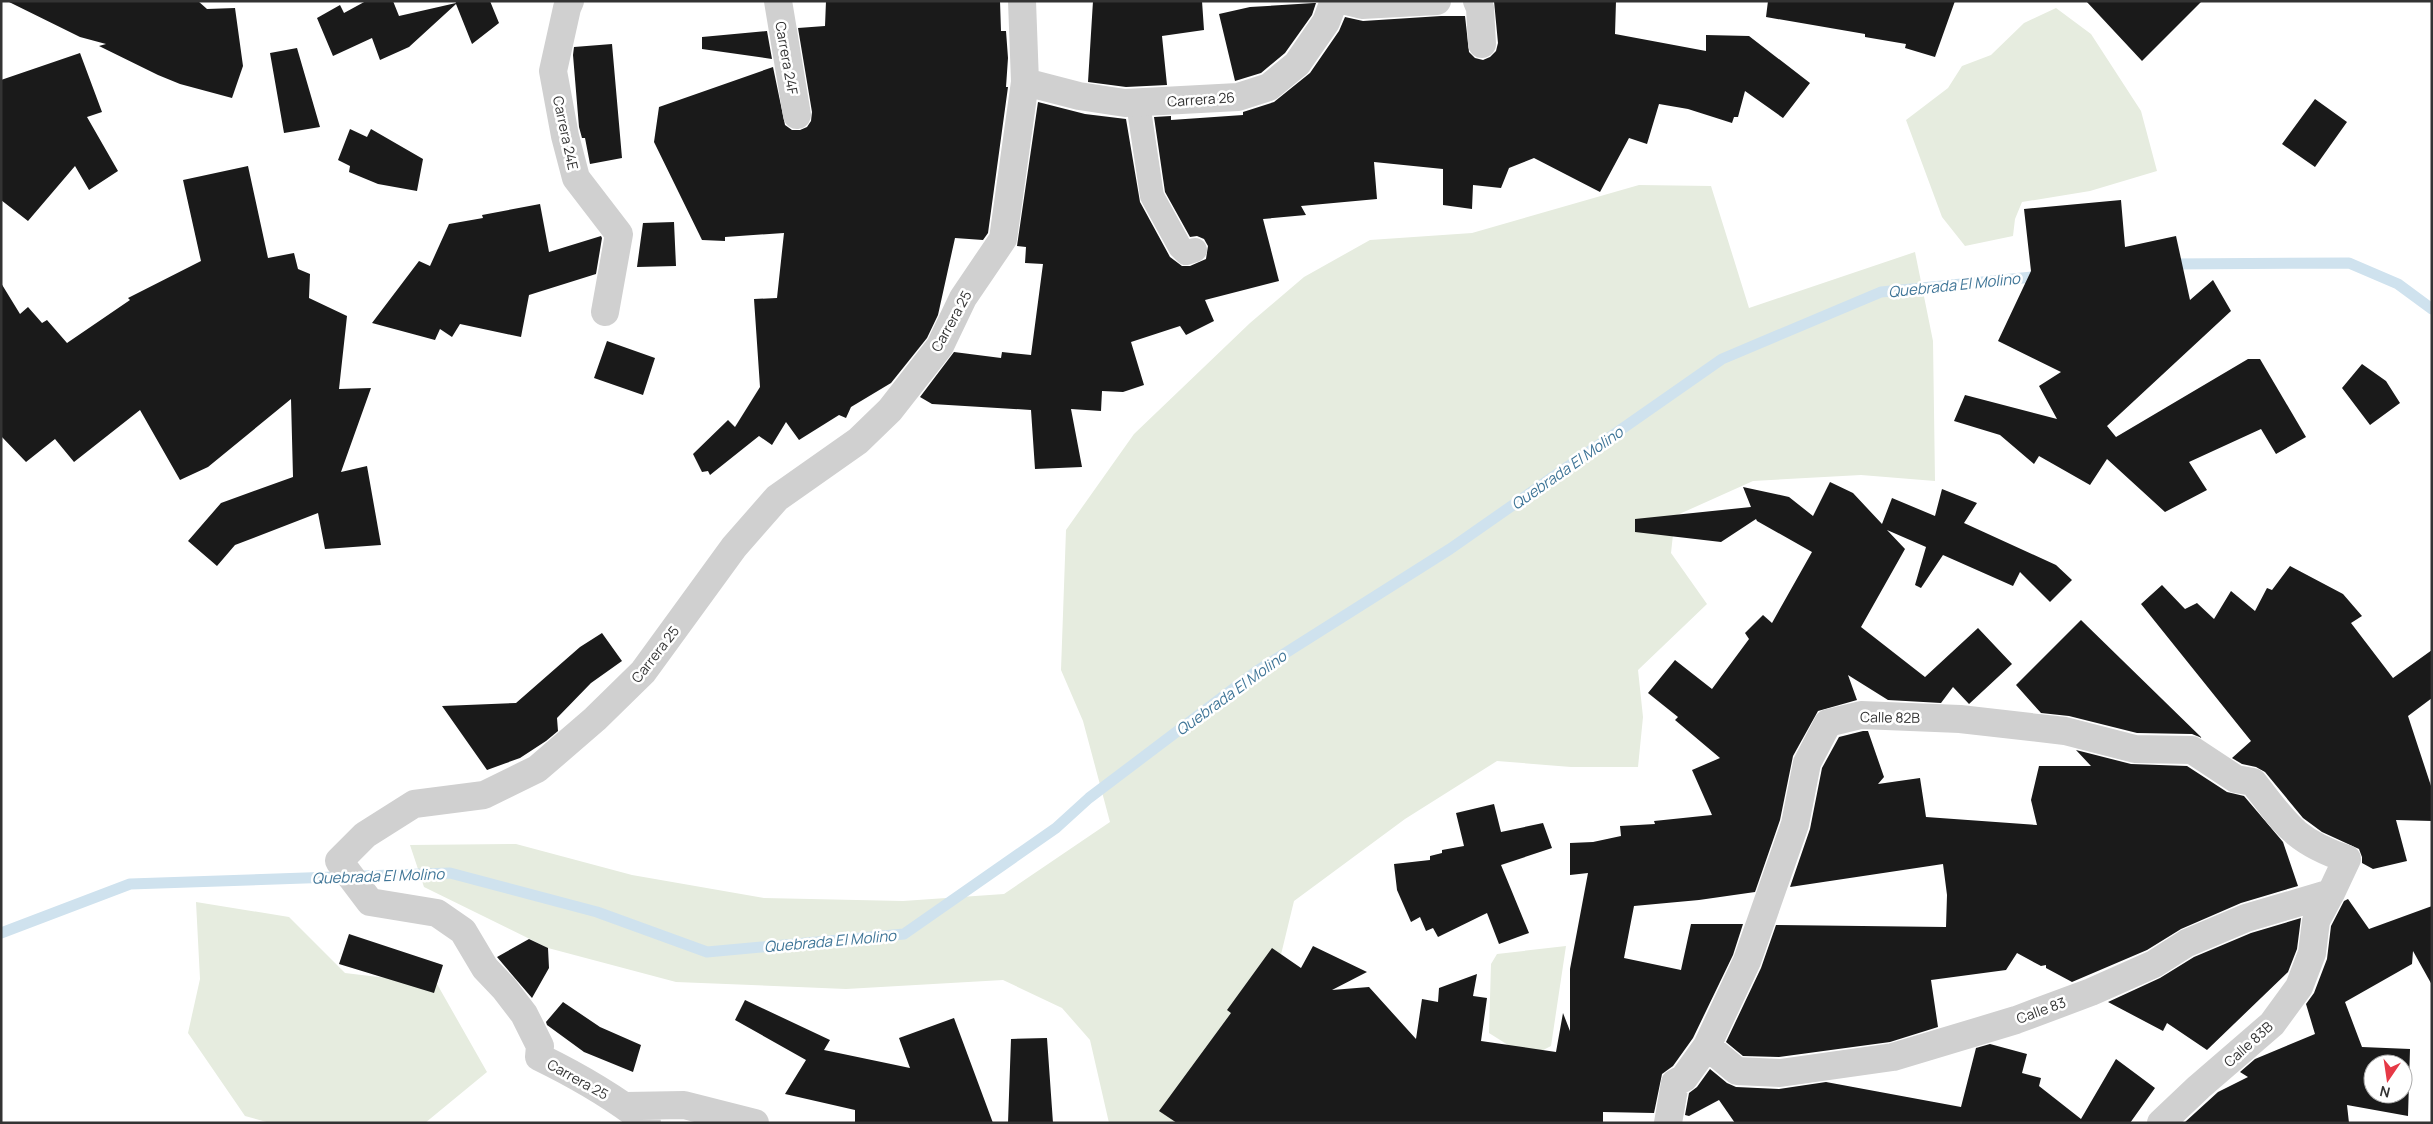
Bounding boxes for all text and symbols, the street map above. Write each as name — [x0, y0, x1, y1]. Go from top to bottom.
street label: Carrera 24F — [771, 20, 803, 96]
street label: Carrera 26 — [1166, 87, 1236, 111]
street label: Carrera 24E — [549, 94, 583, 172]
water label: Quebrada El Molino — [1887, 268, 2022, 302]
street label: Carrera 25 — [926, 287, 976, 355]
water label: Quebrada El Molino — [1507, 421, 1628, 515]
street label: Carrera 25 — [627, 622, 683, 686]
water label: Quebrada El Molino — [1171, 645, 1292, 740]
street label: Calle 82B — [1860, 707, 1921, 727]
water label: Quebrada El Molino — [312, 863, 446, 889]
water label: Quebrada El Molino — [763, 925, 898, 957]
street label: Calle 83 — [2014, 992, 2068, 1028]
street label: Calle 83B — [2219, 1017, 2277, 1071]
street label: Carrera 25 — [544, 1054, 612, 1104]
north arrow — [2363, 1054, 2413, 1104]
text: N — [2378, 1082, 2392, 1103]

